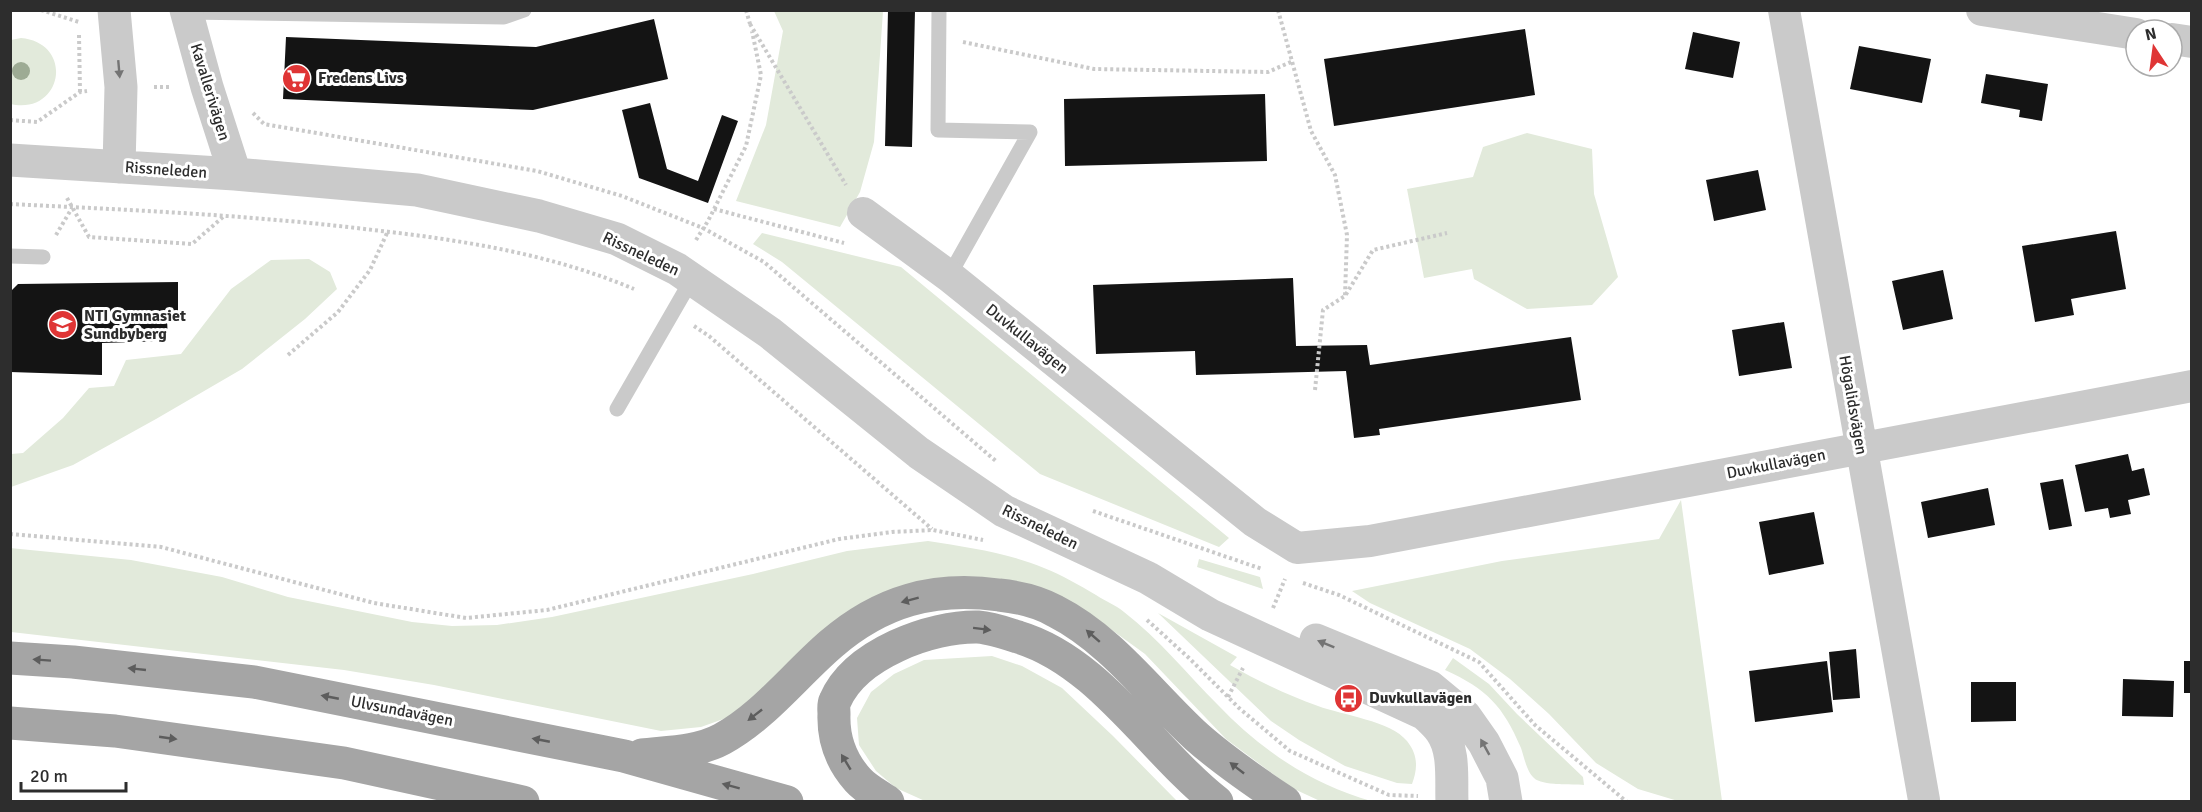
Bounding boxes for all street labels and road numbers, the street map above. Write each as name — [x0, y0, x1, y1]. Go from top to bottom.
street label: Kavallerivägen — [186, 41, 234, 143]
street label: Rissneleden — [124, 157, 208, 183]
street label: Rissneleden — [599, 228, 683, 280]
street label: Duvkullavägen — [982, 300, 1072, 378]
street label: Högalidsvägen — [1834, 354, 1872, 456]
street label: Duvkullavägen — [1725, 445, 1827, 483]
street label: Rissneleden — [999, 500, 1081, 554]
street label: Ulvsundavägen — [349, 691, 455, 731]

